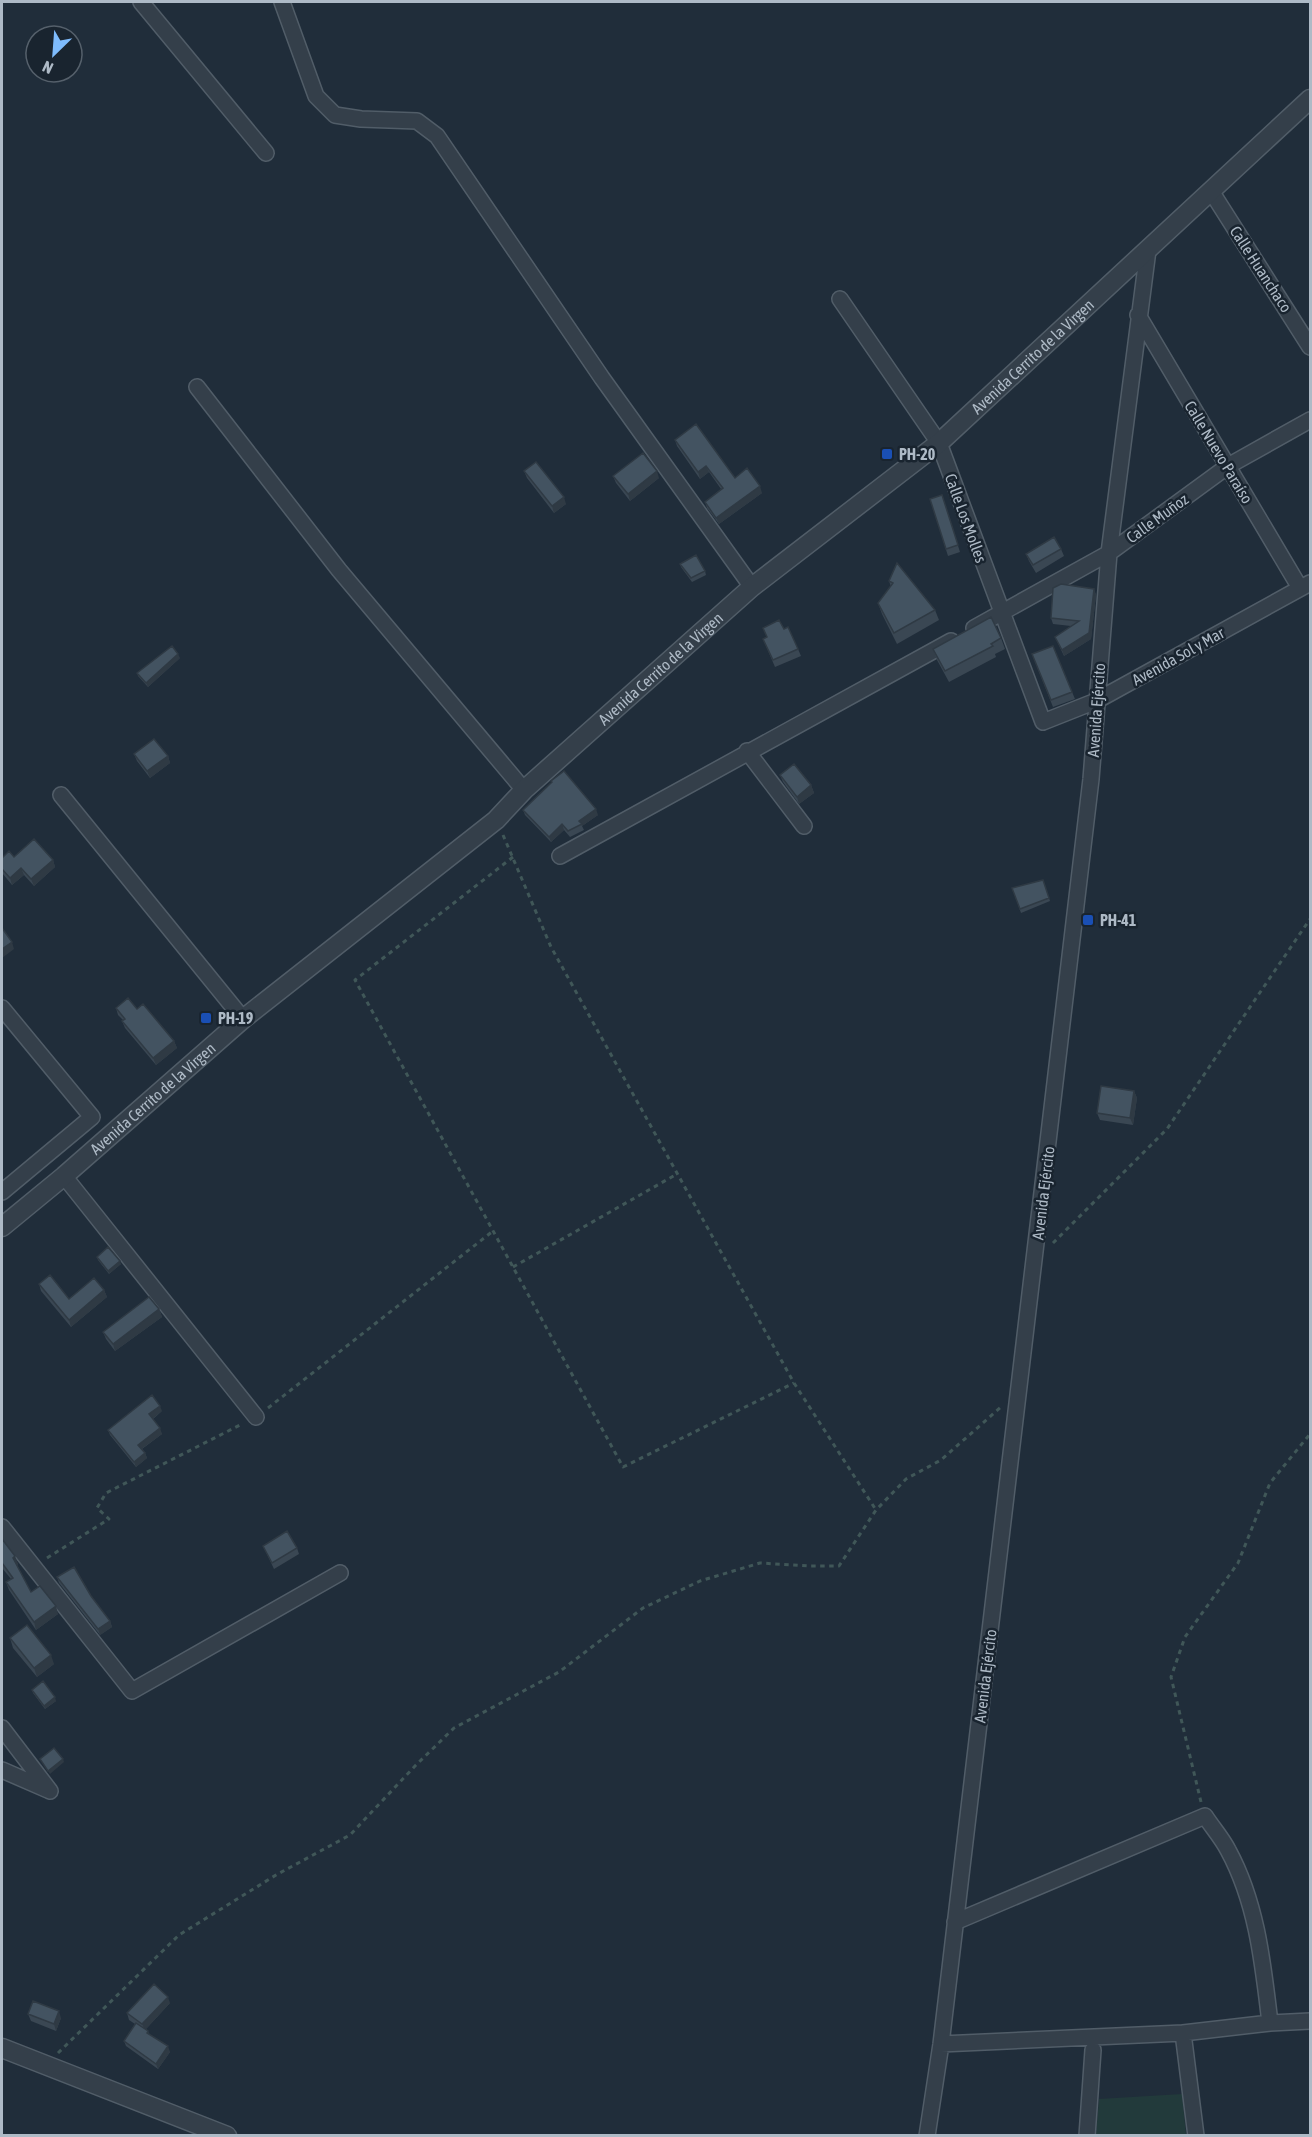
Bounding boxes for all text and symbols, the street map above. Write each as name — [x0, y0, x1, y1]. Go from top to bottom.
north arrow — [24, 24, 84, 84]
text: N — [40, 57, 56, 78]
street label: Calle Huanchaco — [1226, 222, 1296, 316]
street label: Avenida Cerrito de la Virgen — [967, 295, 1097, 418]
street label: Calle Nuevo Paraíso — [1181, 397, 1257, 507]
place label: PH-20 — [899, 445, 936, 463]
marker: PH-20 — [880, 447, 894, 461]
street label: Calle Los Molles — [942, 471, 991, 565]
street label: Calle Muñoz — [1123, 489, 1192, 546]
street label: Avenida Cerrito de la Virgen — [595, 608, 726, 729]
street label: Avenida Sol y Mar — [1129, 623, 1228, 690]
street label: Avenida Ejército — [1084, 662, 1109, 758]
place label: PH-41 — [1100, 911, 1137, 929]
marker: PH-41 — [1081, 913, 1095, 927]
place label: PH-19 — [218, 1009, 254, 1027]
marker: PH-19 — [199, 1011, 213, 1025]
street label: Avenida Cerrito de la Virgen — [86, 1039, 219, 1158]
street label: Avenida Ejército — [1028, 1145, 1059, 1241]
street label: Avenida Ejército — [970, 1628, 1001, 1724]

